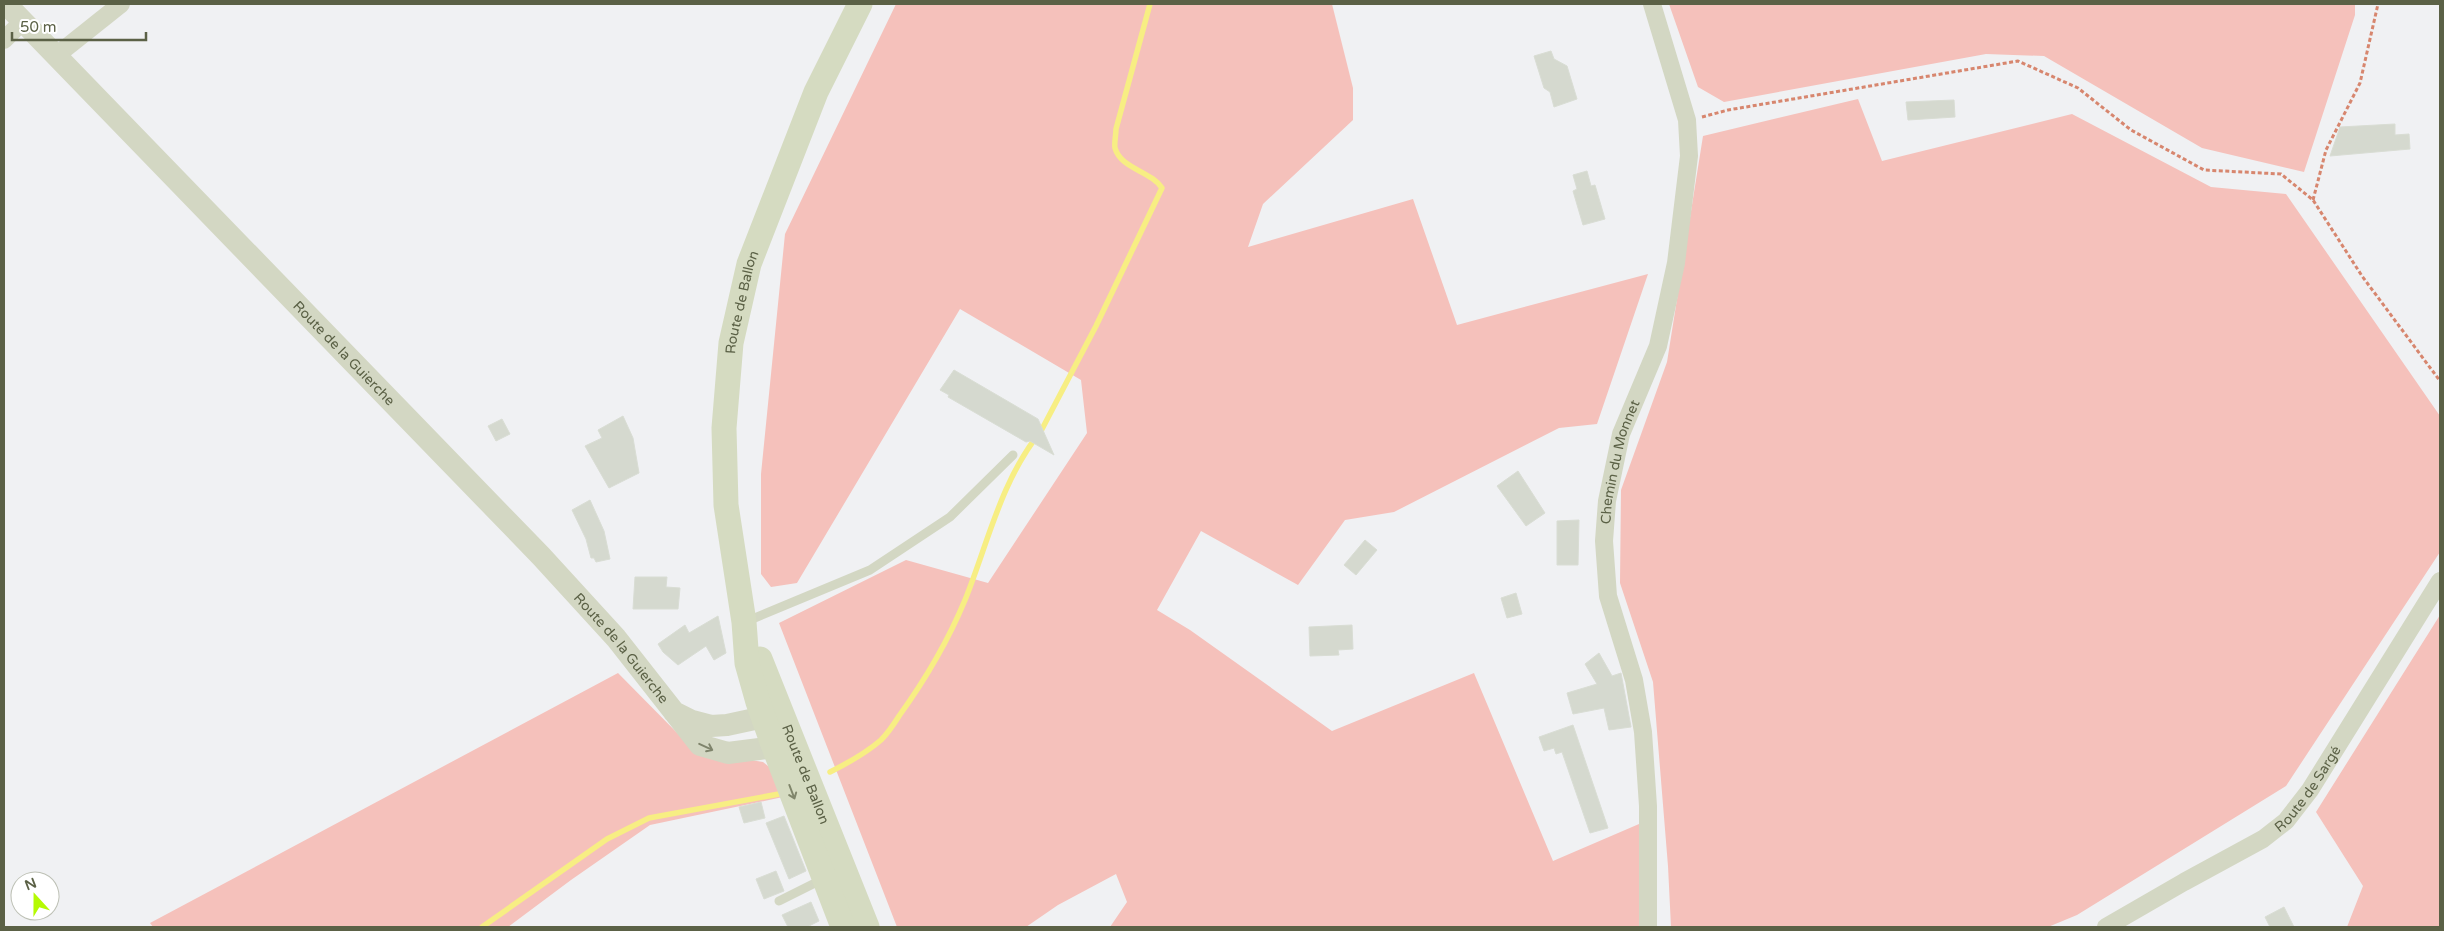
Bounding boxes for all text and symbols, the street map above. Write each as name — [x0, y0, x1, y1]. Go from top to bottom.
scale bar — [12, 10, 146, 42]
text: 50 m — [20, 18, 57, 36]
street label: Route de Ballon — [722, 248, 762, 355]
street label: Route de la Guierche — [289, 298, 398, 409]
street label: Chemin du Monnet — [1597, 397, 1644, 525]
street label: Route de la Guierche — [570, 590, 672, 707]
street label: Route de Ballon — [778, 722, 833, 827]
one-way arrow — [698, 742, 713, 752]
street label: Route de Sargé — [2271, 742, 2345, 836]
one-way arrow — [788, 785, 797, 800]
north arrow — [10, 871, 60, 921]
text: N — [22, 874, 39, 894]

